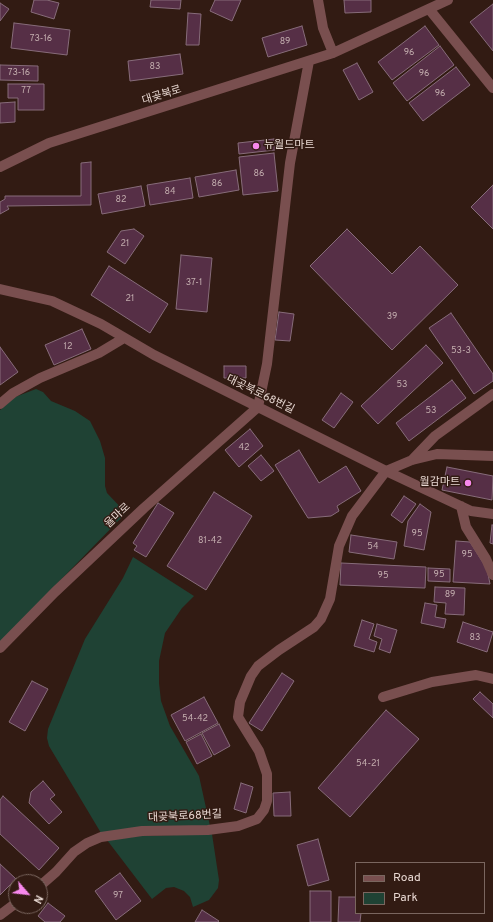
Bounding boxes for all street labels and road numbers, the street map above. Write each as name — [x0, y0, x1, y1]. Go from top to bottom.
street label: 대곶북로 — [141, 84, 183, 108]
street label: 대곶북로68번길 — [224, 373, 296, 417]
street label: 율마로 — [102, 501, 134, 531]
street label: 대곶북로68번길 — [148, 808, 222, 826]

